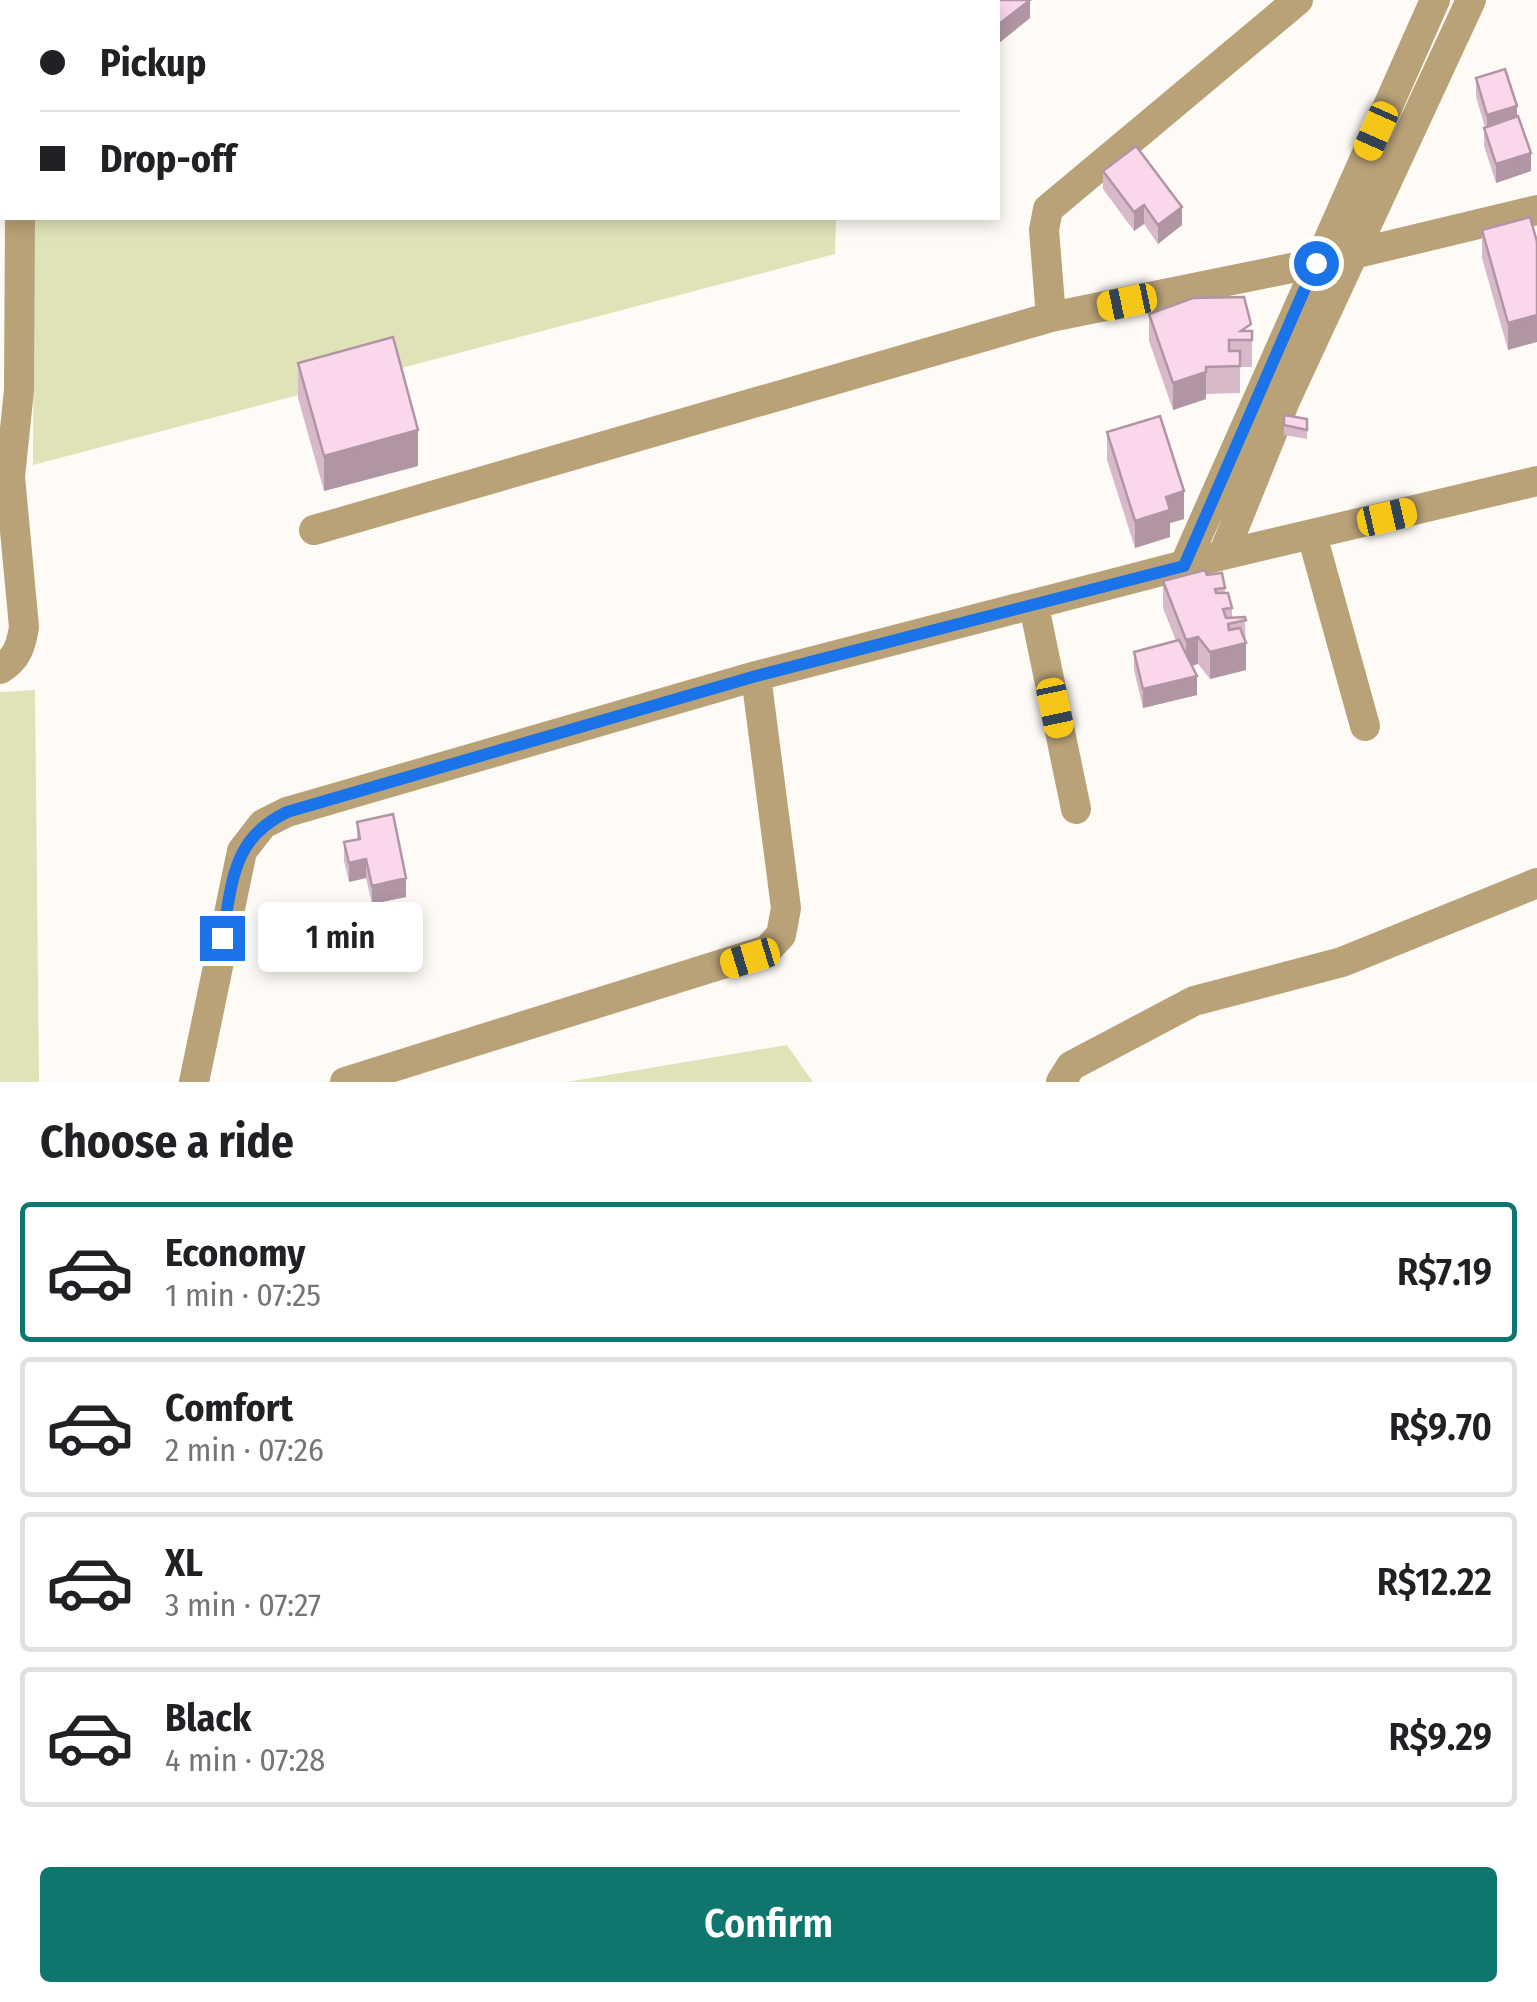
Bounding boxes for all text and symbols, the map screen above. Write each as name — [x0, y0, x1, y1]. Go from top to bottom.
text: Pickup — [100, 40, 206, 86]
car — [1350, 97, 1402, 165]
text: Drop-off — [100, 136, 236, 182]
route start — [1294, 241, 1339, 286]
car — [1095, 281, 1159, 323]
car — [1354, 496, 1420, 538]
car — [1034, 676, 1076, 740]
callout: 1 min — [257, 903, 422, 973]
route end — [200, 916, 245, 961]
text: 1 min — [306, 918, 375, 956]
car — [717, 935, 783, 981]
text: Choose a ride — [40, 1115, 294, 1169]
icon: car — [45, 1227, 135, 1317]
text: Economy — [165, 1230, 305, 1276]
text: R$7.19 — [1397, 1249, 1492, 1295]
text: 1 min · 07:25 — [165, 1276, 321, 1314]
icon: car — [45, 1382, 135, 1472]
text: Comfort — [165, 1385, 293, 1431]
text: R$9.70 — [1389, 1404, 1492, 1450]
text: 2 min · 07:26 — [165, 1431, 324, 1469]
icon: car — [45, 1537, 135, 1627]
text: XL — [165, 1540, 203, 1586]
text: R$12.22 — [1377, 1559, 1492, 1605]
text: 3 min · 07:27 — [165, 1586, 321, 1624]
icon: car — [45, 1692, 135, 1782]
text: Black — [165, 1695, 251, 1741]
text: R$9.29 — [1388, 1714, 1492, 1760]
text: 4 min · 07:28 — [165, 1741, 325, 1779]
button: Confirm — [40, 1867, 1497, 1982]

